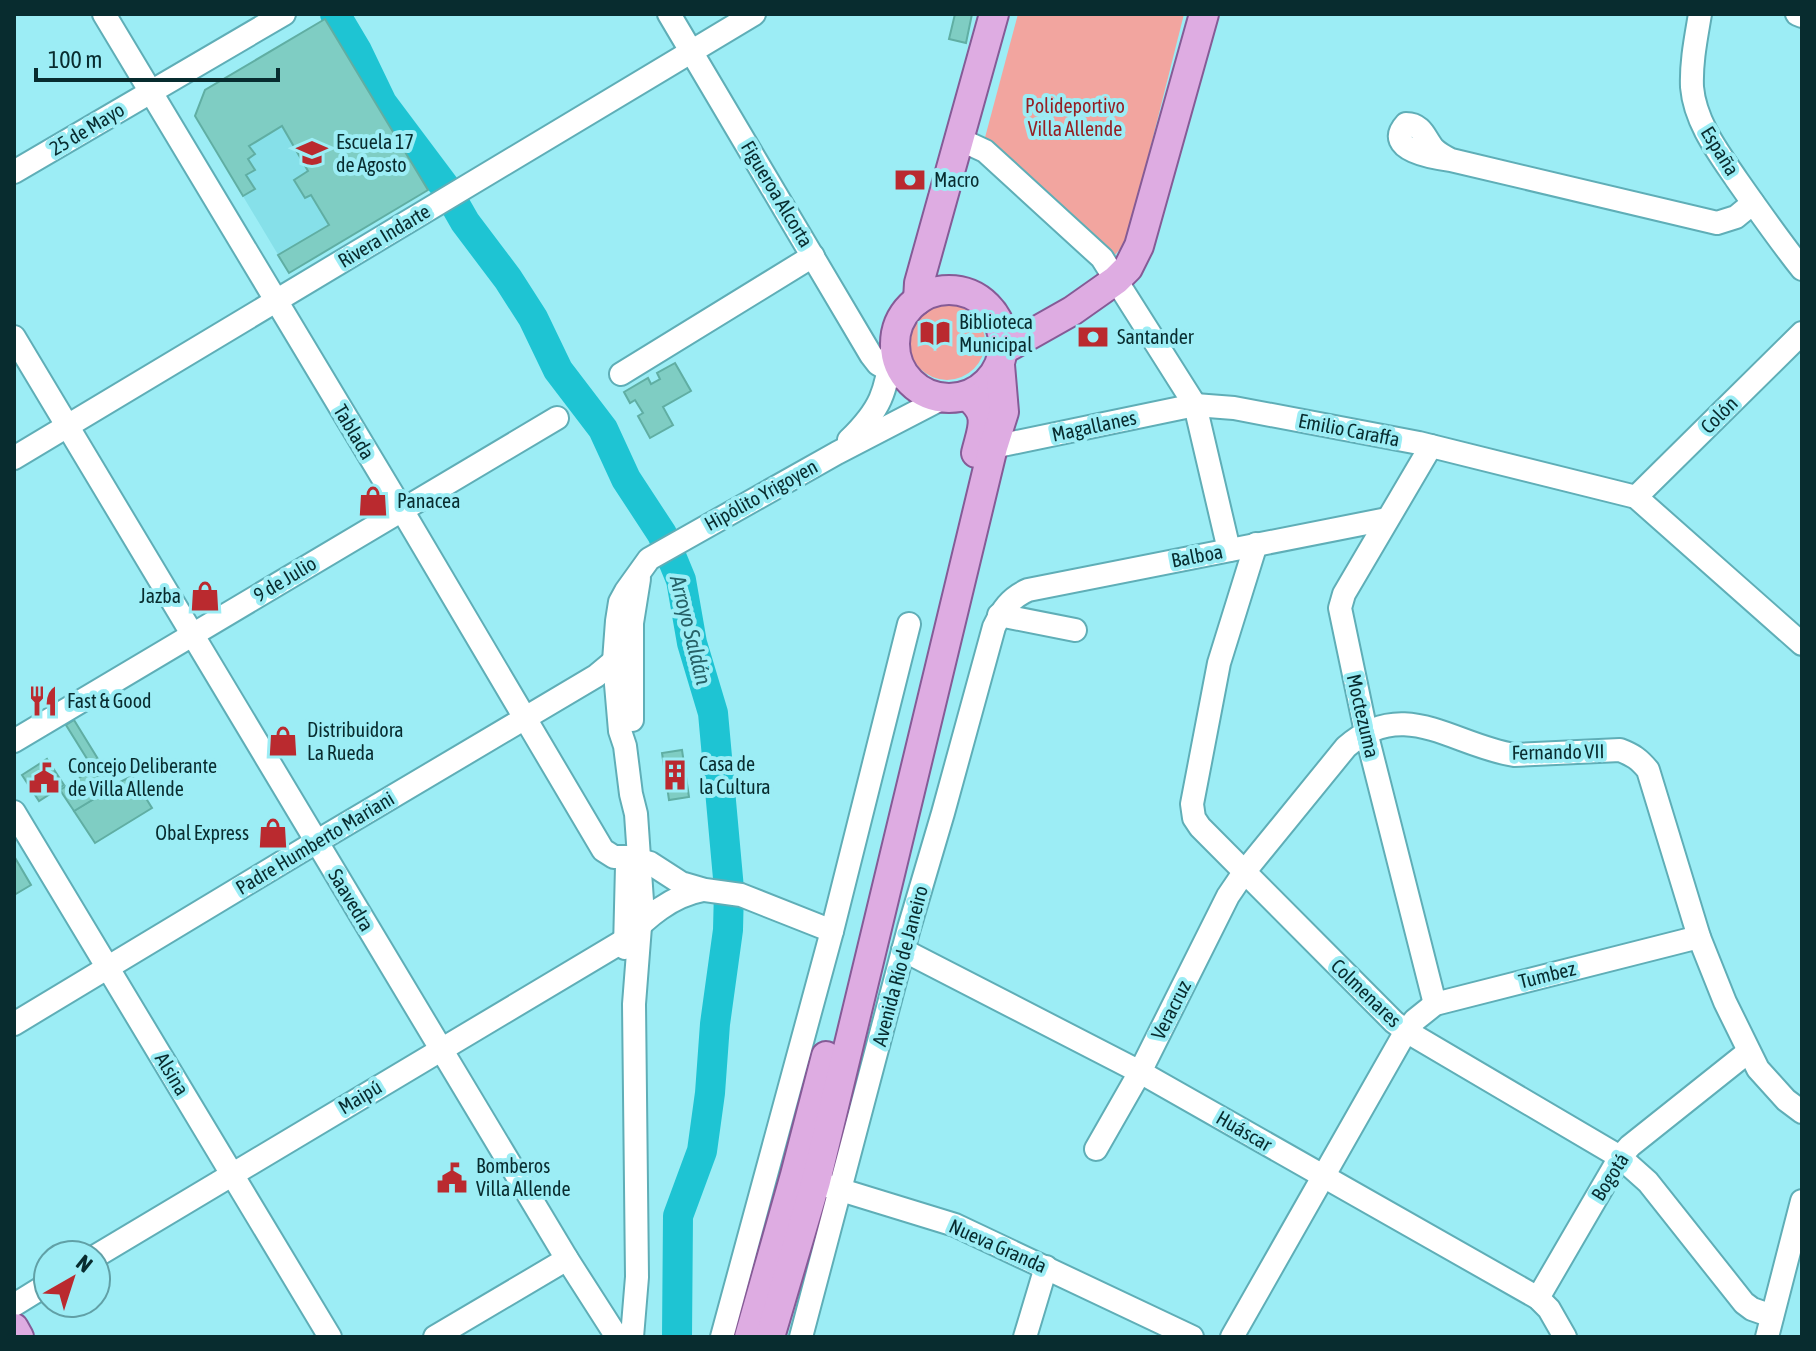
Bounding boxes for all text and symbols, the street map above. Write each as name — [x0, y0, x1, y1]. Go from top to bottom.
scale bar — [36, 32, 278, 82]
text: 100 m — [48, 46, 102, 73]
park label: Polideportivo Villa Allende — [1025, 94, 1125, 140]
street label: 25 de Mayo — [45, 97, 128, 160]
street label: España — [1697, 122, 1744, 179]
place label: Escuela 17 de Agosto — [336, 130, 414, 176]
school or university icon: Escuela 17 de Agosto — [295, 136, 329, 170]
street label: Figueroa Alcorta — [737, 136, 818, 251]
bank icon: Macro — [893, 163, 927, 197]
place label: Macro — [934, 168, 979, 191]
street label: Rivera Indarte — [334, 199, 434, 272]
place label: Biblioteca Municipal — [959, 310, 1033, 356]
library icon: Biblioteca Municipal — [918, 316, 952, 350]
bank icon: Santander — [1076, 320, 1110, 354]
place label: Santander — [1117, 325, 1195, 348]
street label: Colón — [1695, 391, 1742, 438]
street label: Tablada — [329, 400, 380, 463]
street label: Magallanes — [1049, 405, 1138, 446]
street label: Emilio Caraffa — [1296, 408, 1402, 451]
street label: Hipólito Yrigoyen — [700, 454, 821, 535]
shop icon: Panacea — [356, 484, 390, 518]
place label: Panacea — [397, 489, 460, 512]
street label: Balboa — [1169, 539, 1225, 572]
street label: 9 de Julio — [249, 551, 320, 606]
water label: Arroyo Saldán — [665, 572, 717, 688]
shop icon: Jazba — [188, 579, 222, 613]
place label: Jazba — [139, 584, 181, 607]
street label: Moctezuma — [1343, 672, 1384, 760]
restaurant icon: Fast & Good — [26, 684, 60, 718]
place label: Fast & Good — [67, 689, 152, 712]
place label: Distribuidora La Rueda — [307, 718, 404, 764]
shop icon: Distribuidora La Rueda — [266, 724, 300, 758]
street label: Fernando VII — [1511, 739, 1605, 764]
place label: Casa de la Cultura — [699, 752, 771, 798]
place label: Concejo Deliberante de Villa Allende — [68, 754, 217, 800]
building icon: Casa de la Cultura — [658, 758, 692, 792]
public building icon: Concejo Deliberante de Villa Allende — [27, 761, 61, 795]
street label: Padre Humberto Mariani — [232, 786, 398, 899]
shop icon: Obal Express — [256, 816, 290, 850]
place label: Obal Express — [155, 821, 249, 844]
street label: Saavedra — [324, 865, 379, 935]
street label: Avenida Río de Janeiro — [867, 883, 932, 1049]
street label: Colmenares — [1327, 954, 1406, 1032]
street label: Tumbez — [1516, 956, 1578, 993]
street label: Veracruz — [1146, 976, 1195, 1043]
street label: Alsina — [151, 1048, 194, 1099]
street label: Maipú — [334, 1075, 386, 1118]
street label: Huáscar — [1212, 1106, 1277, 1156]
street label: Bogotá — [1586, 1149, 1633, 1205]
place label: Bomberos Villa Allende — [476, 1154, 571, 1200]
public building icon: Bomberos Villa Allende — [435, 1161, 469, 1195]
street label: Nueva Granda — [946, 1214, 1051, 1277]
north arrow — [32, 1239, 112, 1319]
text: N — [71, 1249, 98, 1278]

